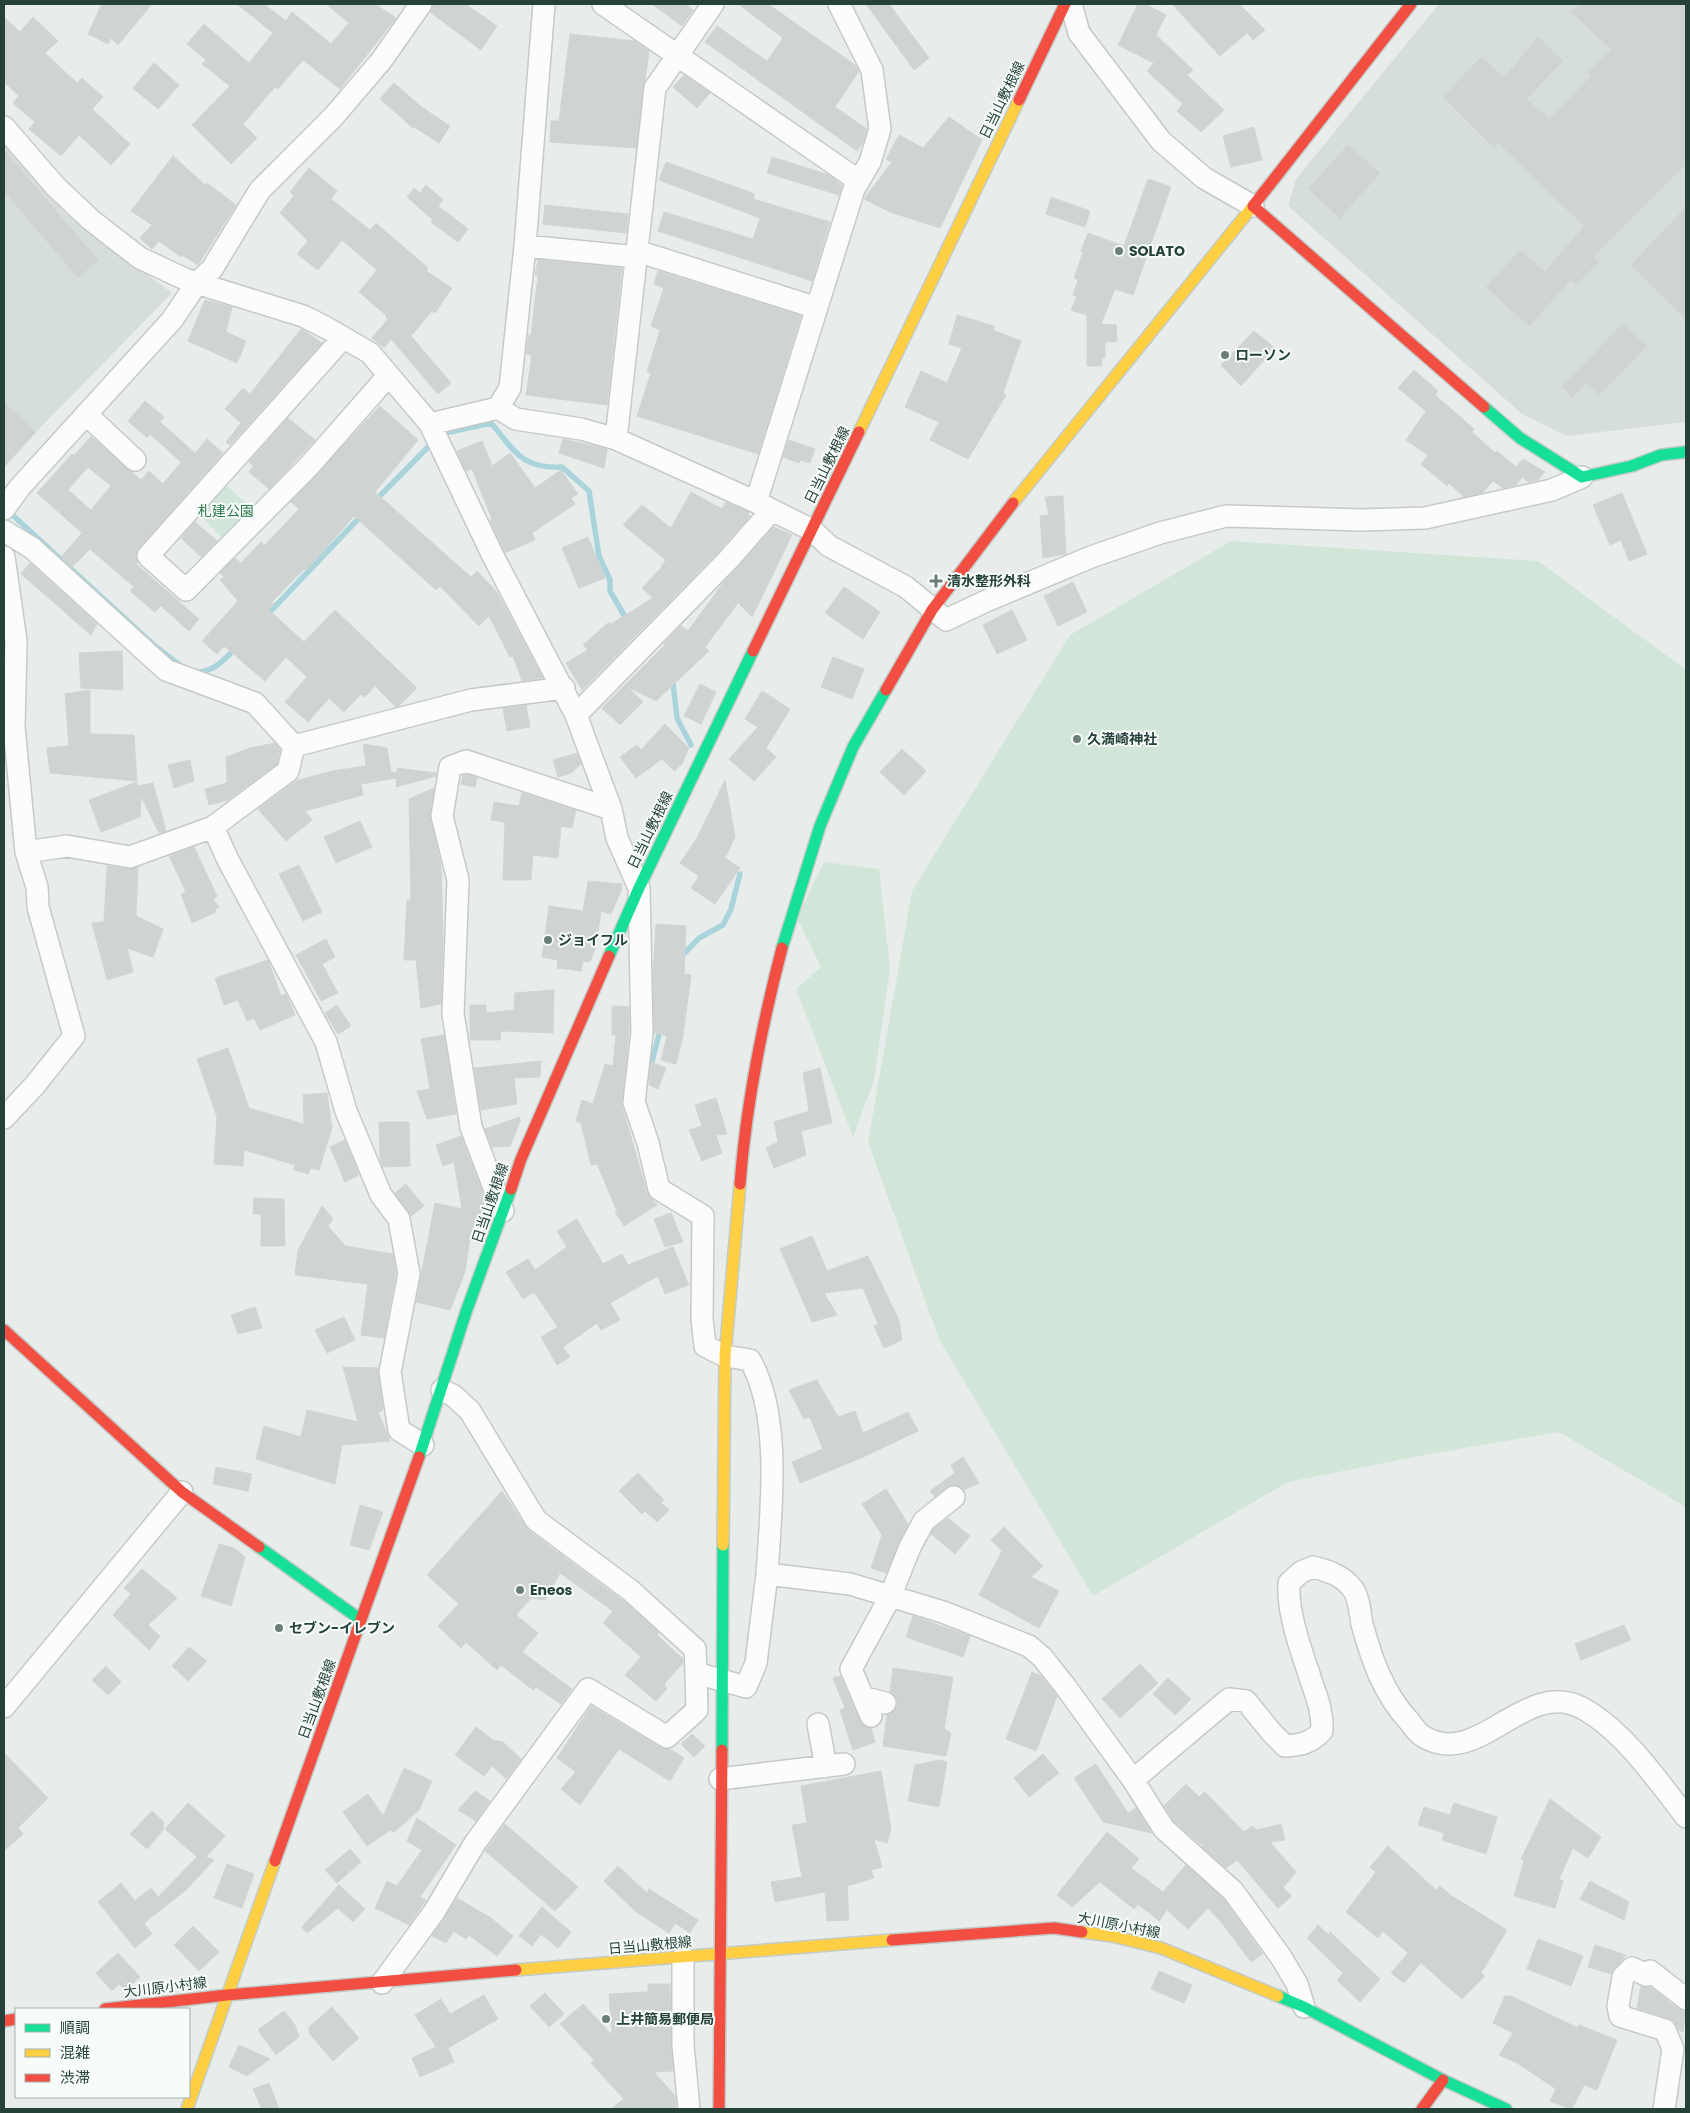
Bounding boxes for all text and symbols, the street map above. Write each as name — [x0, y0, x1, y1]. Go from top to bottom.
street label: 日当山敷根線 — [975, 58, 1029, 142]
place label: SOLATO — [1129, 241, 1185, 261]
marker: SOLATO — [1113, 245, 1125, 257]
place label: ローソン — [1235, 345, 1291, 365]
marker: ローソン — [1219, 349, 1231, 361]
street label: 日当山敷根線 — [800, 423, 854, 507]
park label: 札建公園 — [198, 501, 254, 521]
place label: 清水整形外科 — [947, 571, 1031, 591]
marker: 清水整形外科 — [929, 574, 943, 588]
place label: 久満崎神社 — [1087, 729, 1157, 749]
marker: 久満崎神社 — [1071, 733, 1083, 745]
street label: 日当山敷根線 — [623, 788, 677, 872]
place label: ジョイフル — [558, 930, 628, 950]
marker: ジョイフル — [542, 934, 554, 946]
street label: 日当山敷根線 — [467, 1160, 513, 1246]
place label: Eneos — [530, 1580, 573, 1600]
marker: Eneos — [514, 1584, 526, 1596]
place label: セブン-イレブン — [289, 1618, 395, 1638]
marker: セブン-イレブン — [273, 1622, 285, 1634]
street label: 日当山敷根線 — [293, 1656, 341, 1742]
street label: 大川原小村線 — [1076, 1907, 1162, 1943]
street label: 日当山敷根線 — [607, 1931, 693, 1959]
street label: 大川原小村線 — [122, 1972, 208, 2002]
legend — [15, 2008, 190, 2098]
place label: 上井簡易郵便局 — [616, 2009, 714, 2029]
marker: 上井簡易郵便局 — [600, 2013, 612, 2025]
text: 順調 — [60, 2017, 90, 2038]
text: 混雑 — [60, 2042, 90, 2063]
text: 渋滞 — [60, 2067, 90, 2088]

